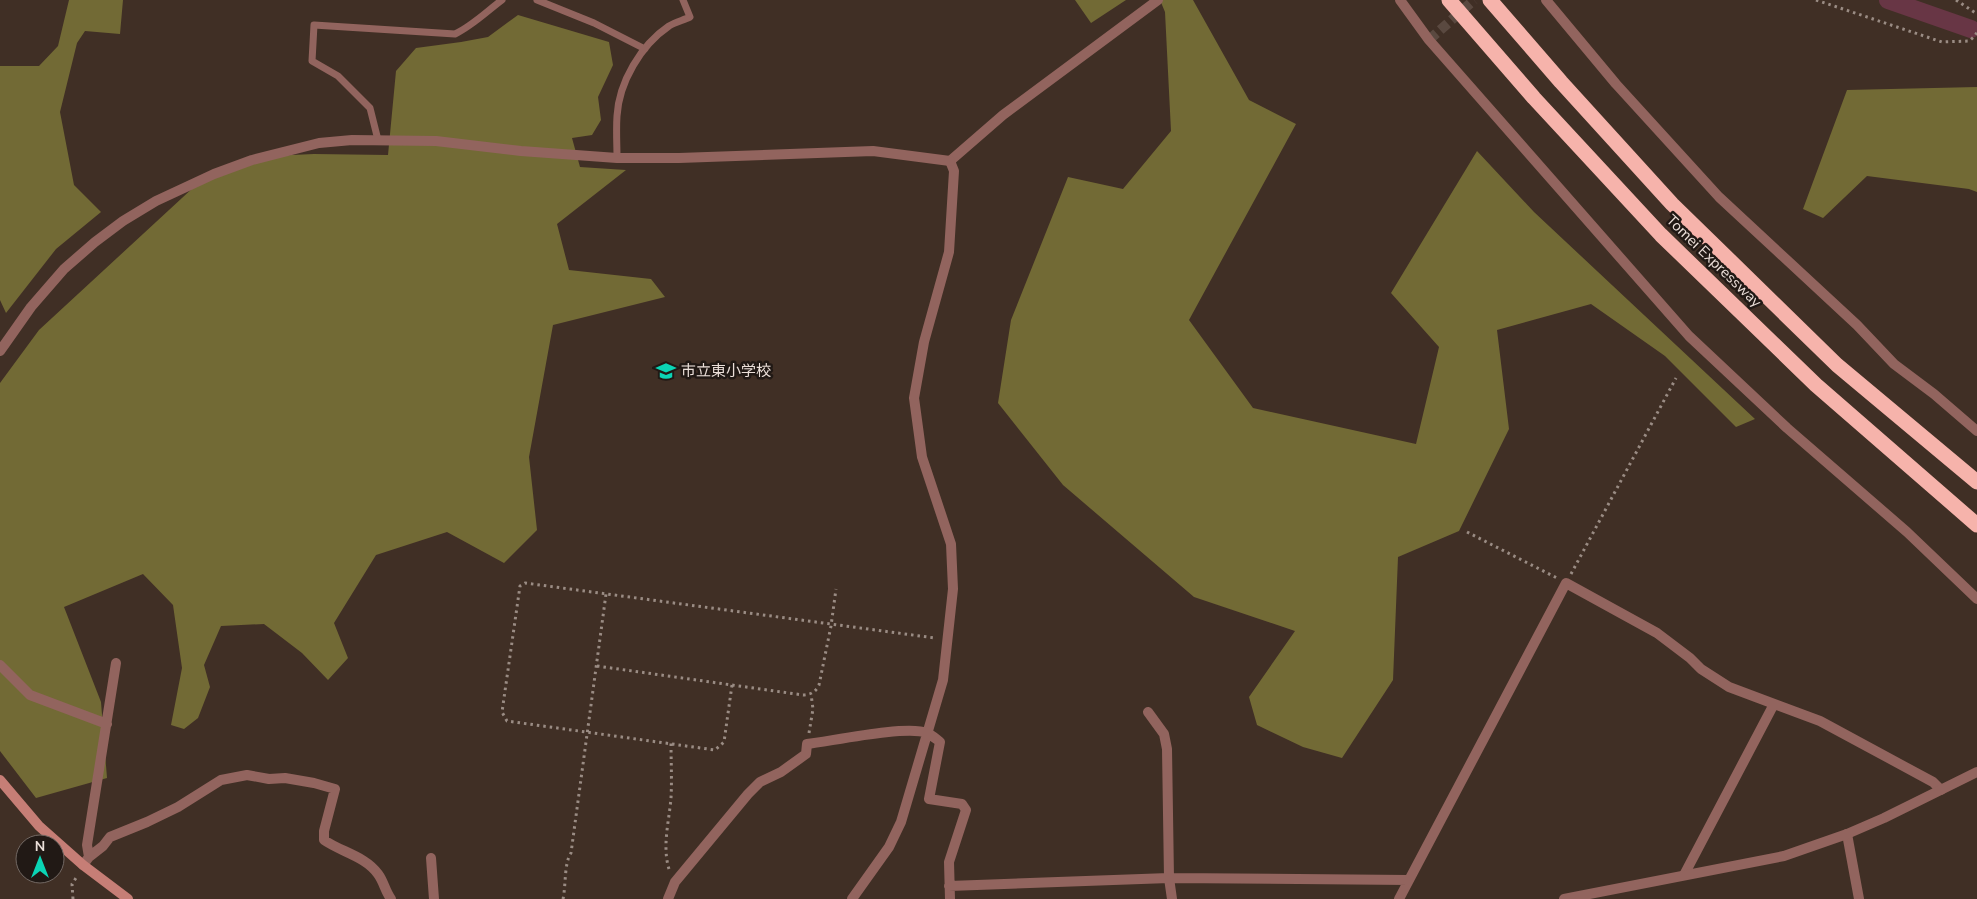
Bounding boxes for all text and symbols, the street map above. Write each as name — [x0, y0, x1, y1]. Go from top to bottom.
street label: Tomei Expressway — [1662, 210, 1766, 312]
school or university icon: 市立東小学校 — [655, 360, 677, 382]
place label: 市立東小学校 — [681, 361, 771, 381]
north arrow — [15, 834, 65, 884]
text: N — [35, 837, 45, 856]

